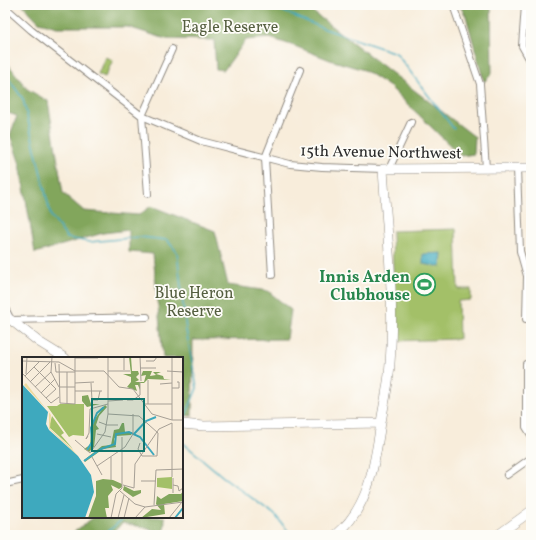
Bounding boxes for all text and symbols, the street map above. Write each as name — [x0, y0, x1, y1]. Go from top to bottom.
park label: Eagle Reserve — [182, 17, 278, 39]
street label: 15th Avenue Northwest — [300, 141, 462, 165]
place label: Innis Arden Clubhouse — [319, 267, 410, 307]
sports icon: Innis Arden Clubhouse — [412, 272, 438, 298]
park label: Blue Heron Reserve — [155, 283, 233, 323]
inset map — [22, 357, 183, 518]

